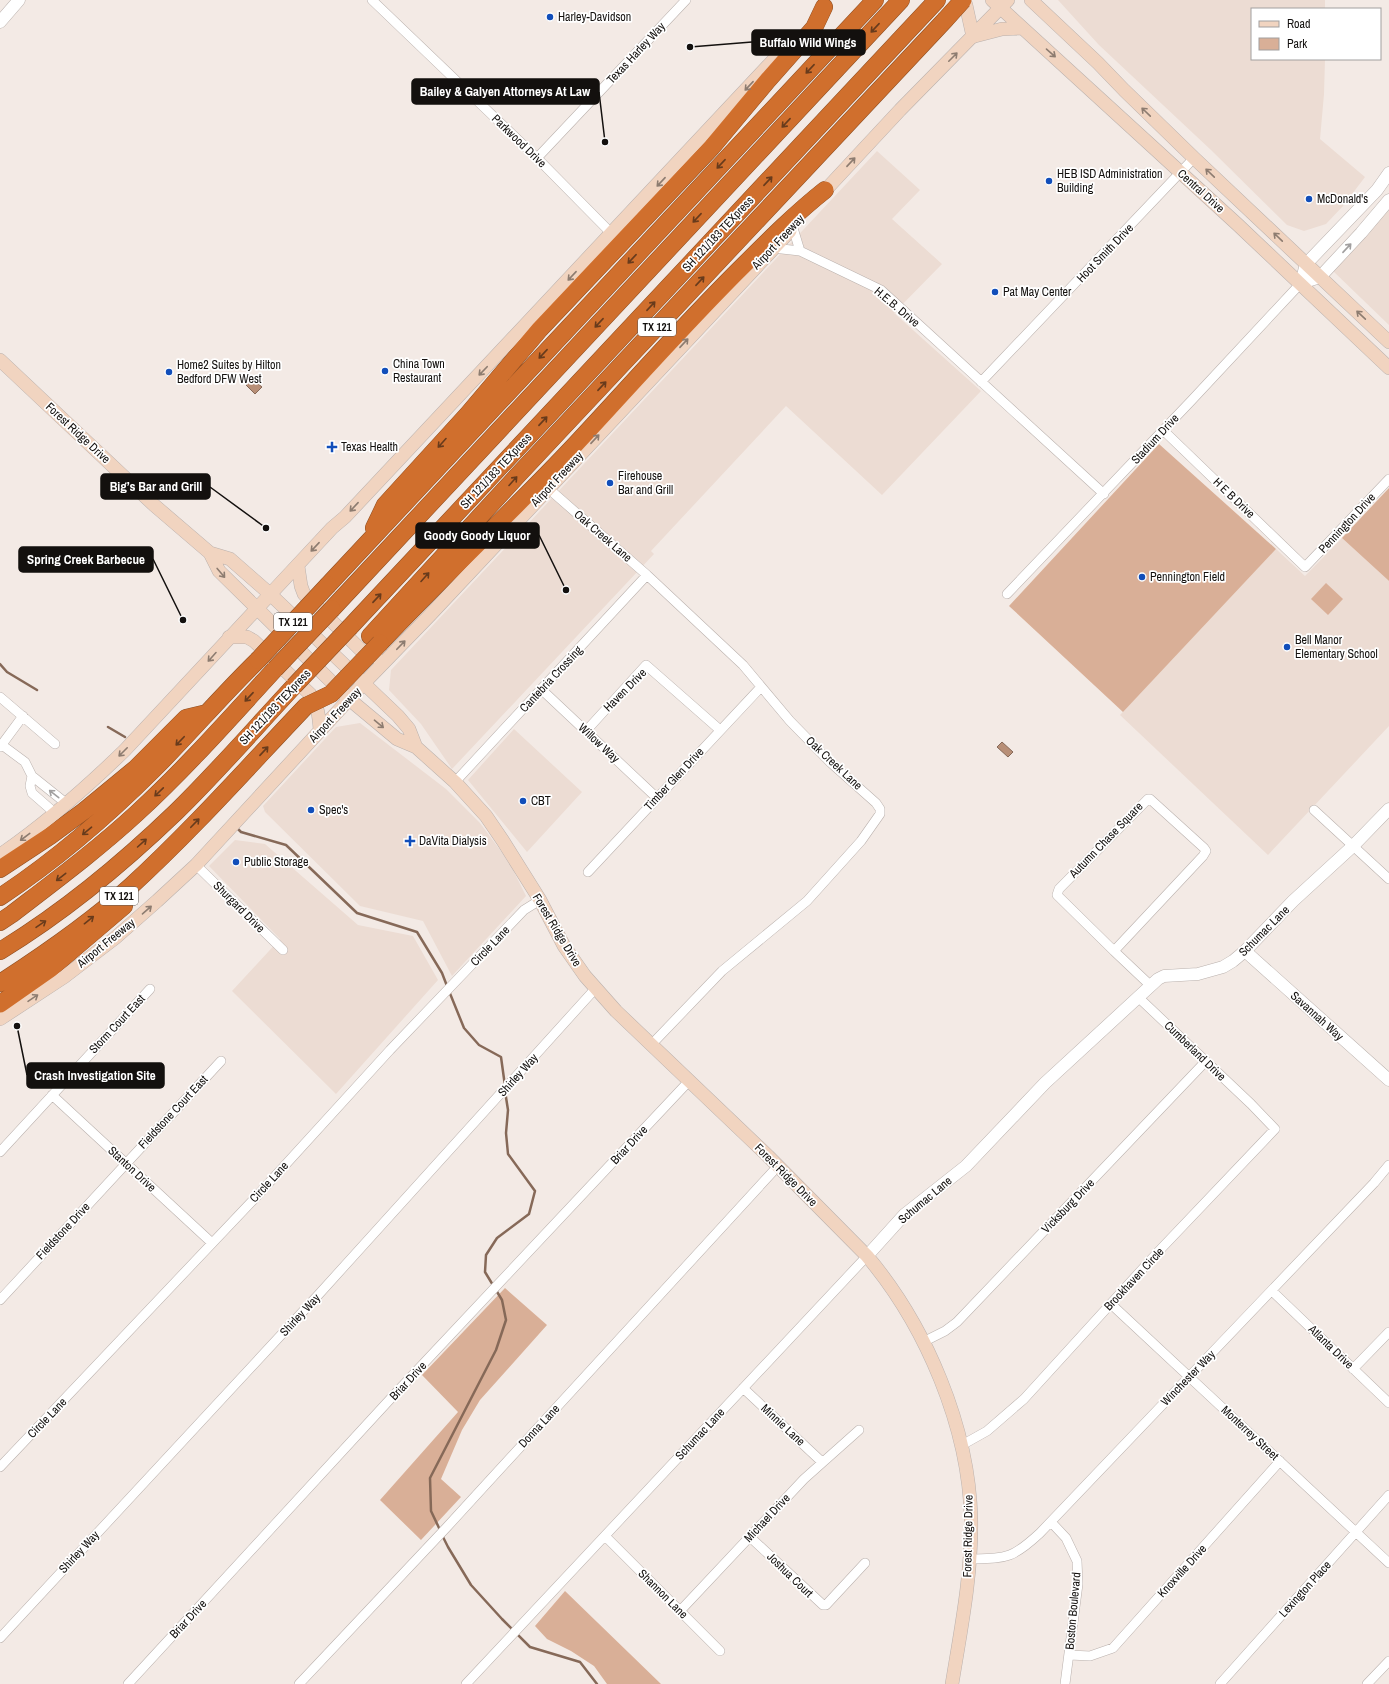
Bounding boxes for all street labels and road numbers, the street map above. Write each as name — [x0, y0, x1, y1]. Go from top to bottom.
street label: Texas Harley Way — [603, 19, 669, 87]
street label: Parkwood Drive — [488, 111, 550, 171]
street label: Central Drive — [1174, 166, 1228, 216]
street label: SH 121/183 TEXpress — [679, 193, 757, 275]
street label: Airport Freeway — [748, 211, 808, 274]
street label: Hoot Smith Drive — [1073, 220, 1137, 286]
street label: H.E.B. Drive — [871, 283, 923, 331]
road number: TX 121 — [638, 318, 676, 336]
street label: Forest Ridge Drive — [42, 399, 114, 467]
street label: Stadium Drive — [1128, 411, 1182, 467]
street label: SH 121/183 TEXpress — [457, 430, 535, 512]
street label: Airport Freeway — [527, 448, 587, 511]
street label: H E B Drive — [1210, 474, 1258, 522]
street label: Pennington Drive — [1315, 490, 1379, 556]
street label: Oak Creek Lane — [571, 506, 635, 566]
road number: TX 121 — [274, 613, 312, 631]
street label: Cantebria Crossing — [516, 642, 586, 716]
street label: Haven Drive — [600, 665, 650, 715]
street label: SH 121/183 TEXpress — [236, 666, 314, 748]
street label: Airport Freeway — [305, 684, 365, 747]
street label: Willow Way — [575, 720, 623, 766]
street label: Oak Creek Lane — [802, 733, 866, 793]
street label: Timber Glen Drive — [641, 744, 707, 814]
street label: Autumn Chase Square — [1065, 799, 1146, 882]
street label: Shurgard Drive — [210, 878, 268, 936]
road number: TX 121 — [100, 887, 138, 905]
street label: Forest Ridge Drive — [529, 890, 585, 970]
street label: Schumac Lane — [1235, 902, 1293, 960]
street label: Airport Freeway — [73, 915, 138, 972]
street label: Circle Lane — [467, 922, 513, 970]
street label: Savannah Way — [1287, 988, 1347, 1044]
street label: Storm Court East — [85, 991, 149, 1057]
street label: Cumberland Drive — [1161, 1018, 1229, 1084]
street label: Shirley Way — [494, 1050, 542, 1100]
street label: Fieldstone Court East — [135, 1072, 211, 1152]
street label: Briar Drive — [607, 1122, 651, 1168]
street label: Forest Ridge Drive — [751, 1140, 821, 1210]
street label: Stanton Drive — [105, 1143, 159, 1195]
street label: Circle Lane — [246, 1158, 292, 1206]
street label: Schumac Lane — [895, 1173, 955, 1227]
street label: Vicksburg Drive — [1038, 1175, 1098, 1237]
street label: Fieldstone Drive — [33, 1199, 93, 1263]
street label: Brookhaven Circle — [1101, 1244, 1167, 1314]
street label: Shirley Way — [276, 1290, 324, 1340]
street label: Atlanta Drive — [1304, 1321, 1357, 1373]
street label: Winchester Way — [1157, 1347, 1219, 1409]
street label: Briar Drive — [386, 1358, 430, 1404]
street label: Circle Lane — [24, 1394, 70, 1442]
street label: Minnie Lane — [758, 1400, 808, 1450]
street label: Donna Lane — [515, 1401, 563, 1451]
street label: Monterrey Street — [1218, 1402, 1282, 1464]
street label: Schumac Lane — [672, 1405, 728, 1463]
street label: Michael Drive — [740, 1490, 794, 1546]
street label: Forest Ridge Drive — [959, 1495, 977, 1577]
street label: Shirley Way — [55, 1527, 103, 1577]
street label: Knoxville Drive — [1154, 1541, 1210, 1601]
street label: Joshua Court — [763, 1549, 817, 1601]
street label: Lexington Place — [1275, 1557, 1335, 1621]
street label: Shannon Lane — [635, 1566, 691, 1622]
street label: Boston Boulevard — [1062, 1572, 1084, 1650]
street label: Briar Drive — [166, 1596, 210, 1642]

